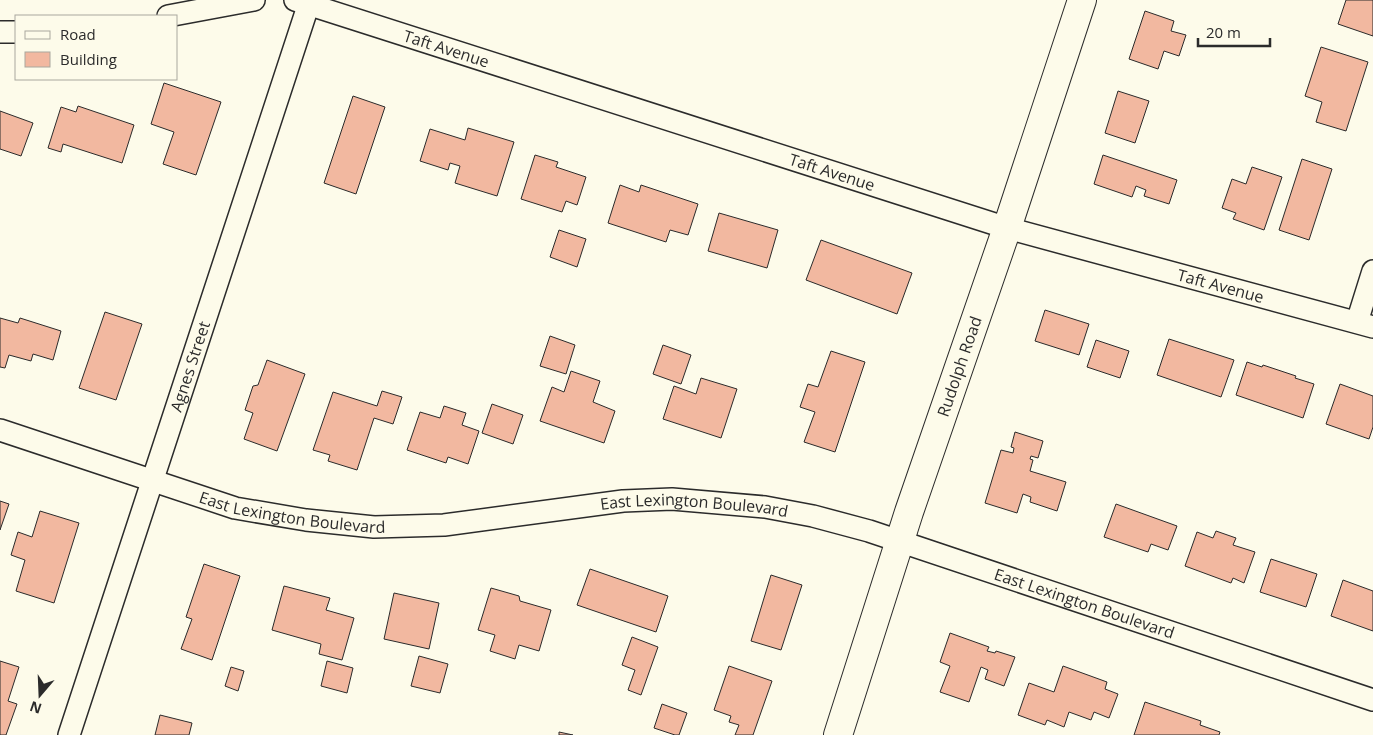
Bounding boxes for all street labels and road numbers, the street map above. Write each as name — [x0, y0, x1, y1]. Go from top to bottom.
street label: Taft Avenue — [401, 24, 492, 72]
street label: Taft Avenue — [787, 148, 878, 196]
street label: Taft Avenue — [1175, 264, 1266, 308]
street label: Rudolph Road — [932, 313, 987, 420]
street label: Agnes Street — [165, 318, 215, 414]
street label: East Lexington Boulevard — [196, 486, 386, 538]
street label: East Lexington Boulevard — [599, 488, 790, 522]
street label: East Lexington Boulevard — [991, 563, 1177, 644]

